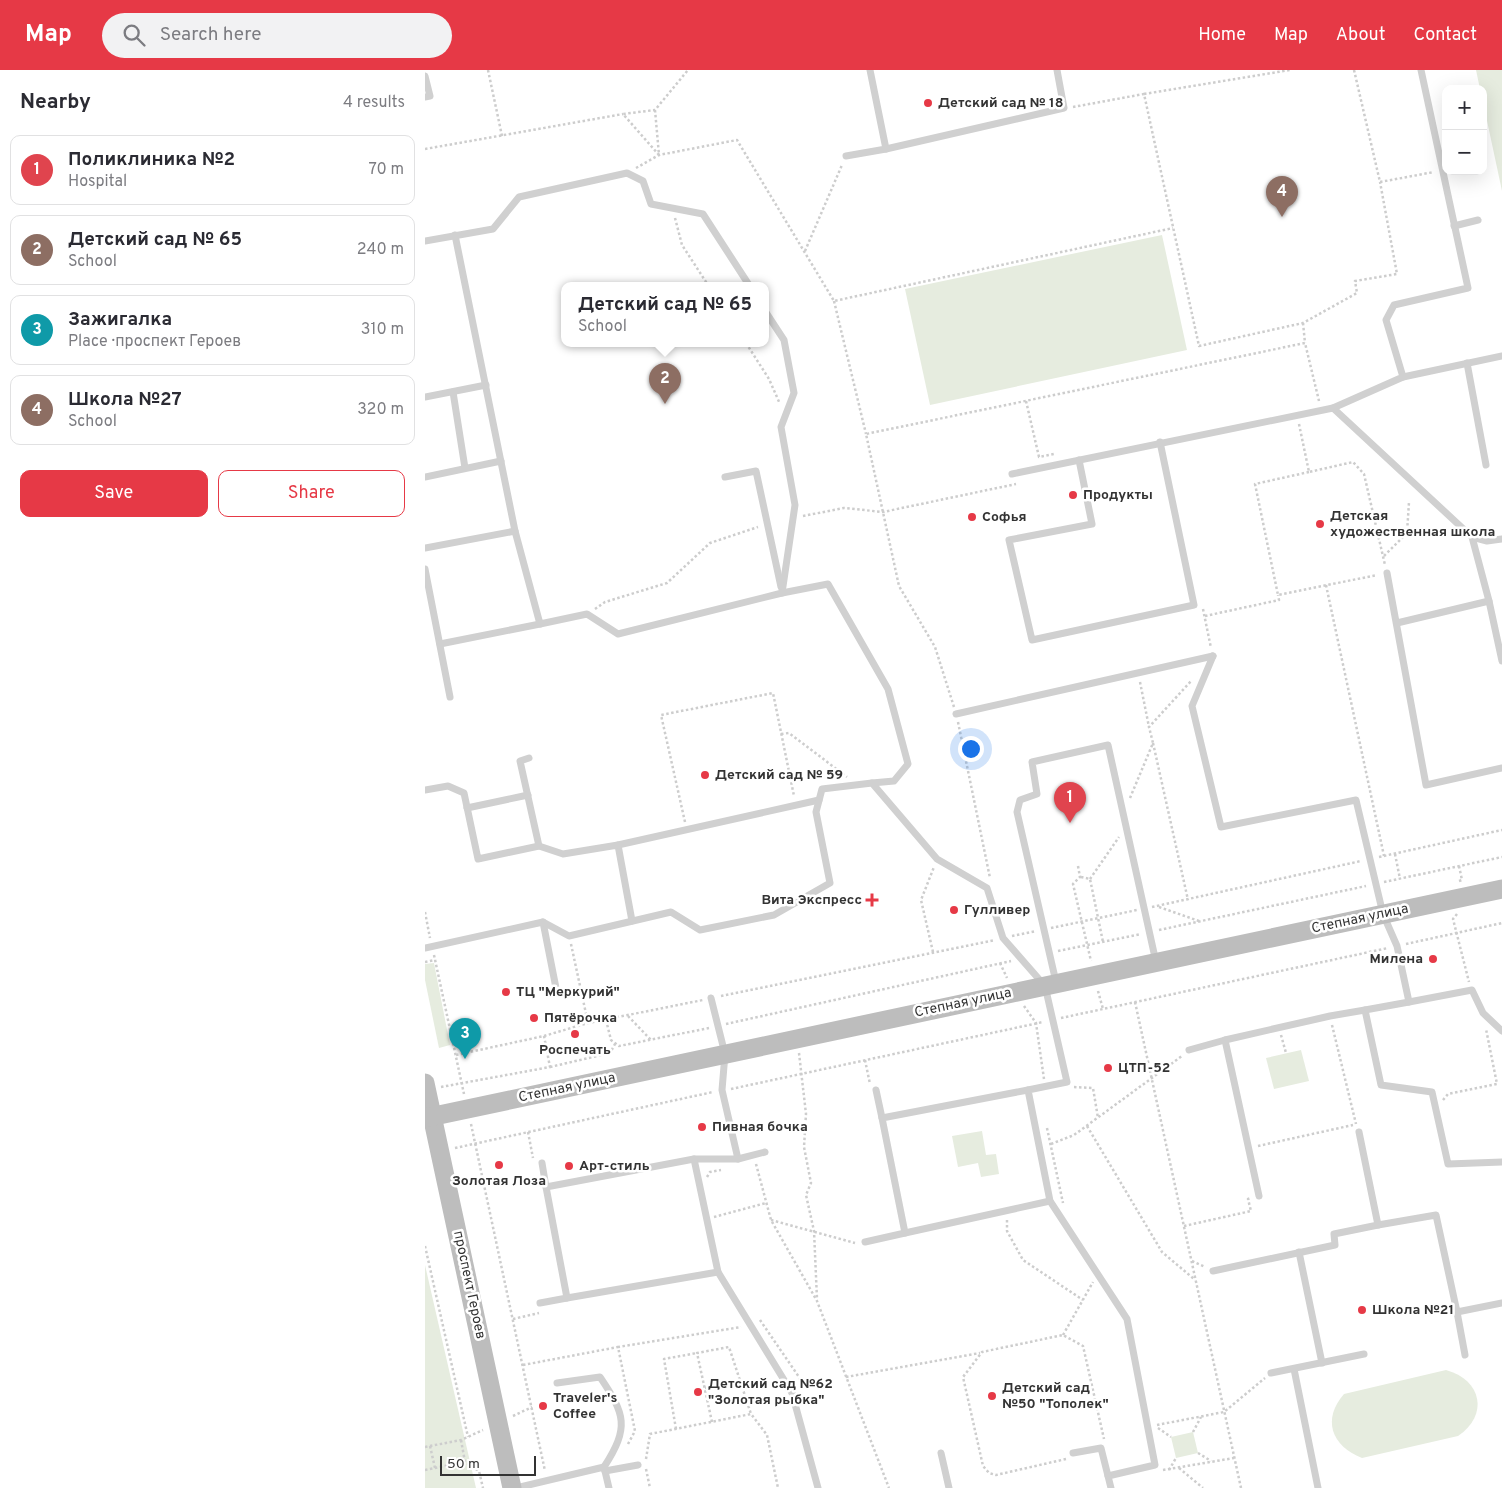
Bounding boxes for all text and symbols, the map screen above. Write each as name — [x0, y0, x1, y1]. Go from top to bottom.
search box — [102, 13, 452, 58]
text: Map — [25, 20, 72, 50]
icon: search — [120, 21, 148, 49]
text: Search here — [160, 23, 261, 47]
text: Home — [1198, 24, 1246, 47]
text: Map — [1274, 24, 1308, 47]
text: About — [1336, 24, 1385, 47]
text: Contact — [1413, 24, 1477, 47]
map controls — [1442, 85, 1487, 175]
button: + — [1442, 85, 1487, 130]
text: Nearby — [20, 89, 91, 116]
text: 4 results — [343, 93, 405, 113]
place label: Детский сад № 18 — [938, 95, 1063, 112]
marker: Детский сад № 18 — [922, 97, 934, 109]
button: − — [1442, 130, 1487, 175]
text: Поликлиника №2 — [68, 148, 235, 172]
text: 1 — [34, 160, 40, 180]
text: 70 m — [369, 160, 404, 180]
text: Hospital — [68, 172, 127, 192]
pin: 4 — [1266, 176, 1298, 217]
text: Детский сад № 65 — [68, 228, 242, 252]
text: 2 — [32, 240, 42, 260]
text: 240 m — [357, 240, 404, 260]
text: School — [68, 252, 117, 272]
popup — [561, 282, 769, 347]
text: Детский сад № 65 — [578, 293, 752, 317]
text: Зажигалка — [68, 308, 172, 332]
text: School — [578, 317, 627, 337]
text: 3 — [32, 320, 42, 340]
text: 310 m — [361, 320, 404, 340]
text: Place · проспект Героев — [68, 332, 241, 352]
pin: 2 — [649, 363, 681, 404]
text: Школа №27 — [68, 388, 182, 412]
text: 4 — [32, 400, 42, 420]
text: 320 m — [357, 400, 404, 420]
text: School — [68, 412, 117, 432]
button: Save — [20, 470, 208, 517]
button: Share — [218, 470, 405, 517]
place label: Продукты — [1083, 487, 1153, 504]
marker: Продукты — [1067, 489, 1079, 501]
place label: Детская художественная школа — [1330, 508, 1495, 541]
place label: Софья — [982, 509, 1027, 526]
marker: Софья — [966, 511, 978, 523]
marker: Детская художественная школа — [1314, 518, 1326, 530]
your location — [958, 736, 984, 762]
place label: Детский сад № 59 — [715, 767, 843, 784]
marker: Детский сад № 59 — [699, 769, 711, 781]
pin: 1 — [1054, 782, 1086, 823]
place label: Вита Экспресс — [761, 892, 862, 909]
marker: Вита Экспресс — [866, 894, 878, 906]
street label: Степная улица — [1310, 900, 1410, 938]
place label: Гулливер — [964, 902, 1030, 919]
marker: Гулливер — [948, 904, 960, 916]
place label: Милена — [1369, 951, 1423, 968]
marker: Милена — [1427, 953, 1439, 965]
place label: ТЦ "Меркурий" — [516, 984, 620, 1001]
street label: Степная улица — [913, 984, 1013, 1022]
marker: ТЦ "Меркурий" — [500, 986, 512, 998]
place label: Пятёрочка — [544, 1010, 617, 1027]
marker: Пятёрочка — [528, 1012, 540, 1024]
pin: 3 — [449, 1018, 481, 1059]
marker: Роспечать — [569, 1028, 581, 1040]
place label: Роспечать — [539, 1042, 611, 1059]
place label: ЦТП-52 — [1118, 1060, 1170, 1077]
marker: ЦТП-52 — [1102, 1062, 1114, 1074]
street label: Степная улица — [517, 1069, 617, 1107]
place label: Пивная бочка — [712, 1119, 808, 1136]
marker: Пивная бочка — [696, 1121, 708, 1133]
place label: Арт-стиль — [579, 1158, 650, 1175]
marker: Золотая Лоза — [493, 1159, 505, 1171]
marker: Арт-стиль — [563, 1160, 575, 1172]
place label: Золотая Лоза — [452, 1173, 546, 1190]
street label: проспект Героев — [449, 1229, 489, 1341]
place label: Школа №21 — [1372, 1302, 1454, 1319]
marker: Школа №21 — [1356, 1304, 1368, 1316]
place label: Детский сад №62 "Золотая рыбка" — [708, 1376, 833, 1409]
place label: Детский сад №50 "Тополек" — [1002, 1380, 1109, 1413]
marker: Детский сад №62 "Золотая рыбка" — [692, 1386, 704, 1398]
place label: Traveler's Coffee — [553, 1390, 617, 1423]
marker: Детский сад №50 "Тополек" — [986, 1390, 998, 1402]
marker: Traveler's Coffee — [537, 1400, 549, 1412]
scale bar — [440, 1453, 536, 1476]
text: 50 m — [447, 1456, 480, 1473]

